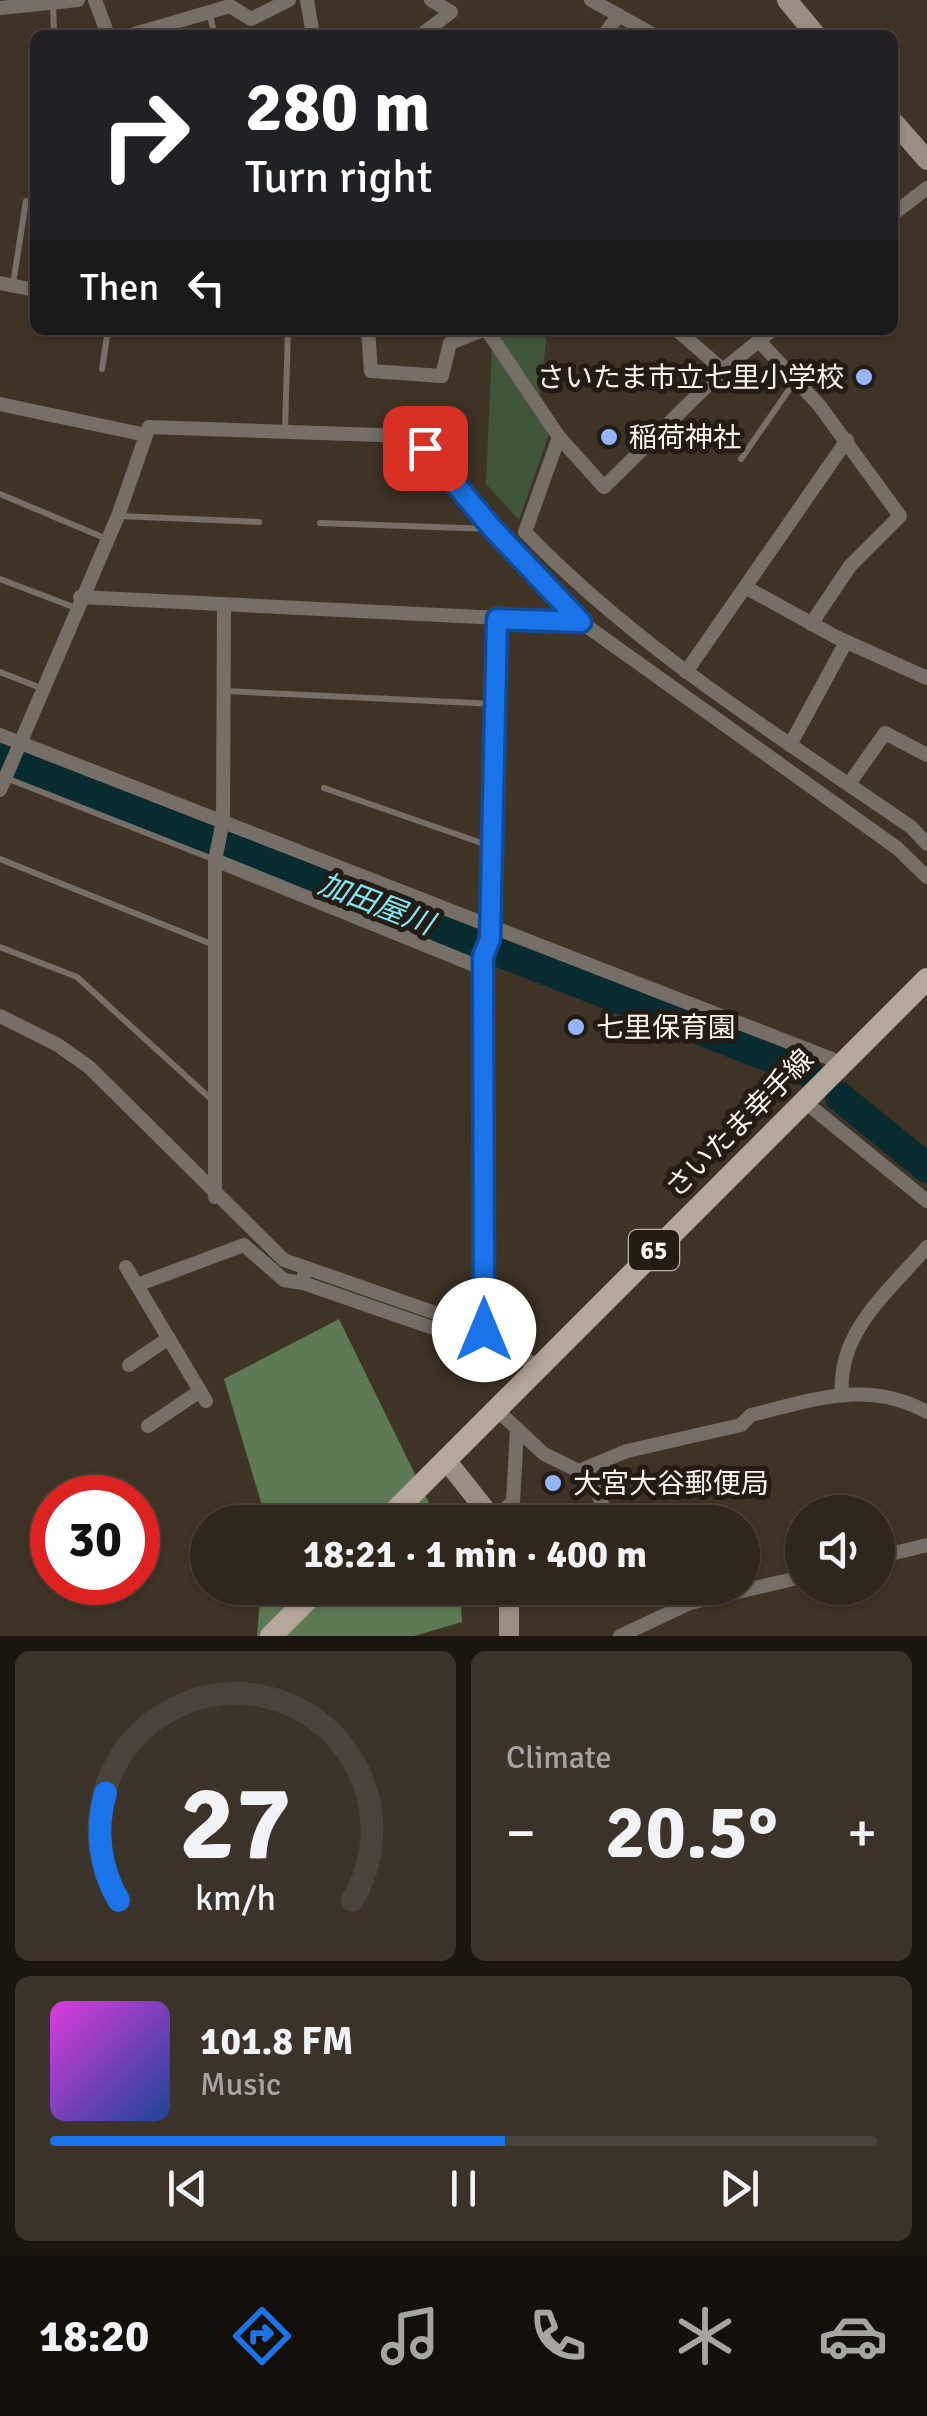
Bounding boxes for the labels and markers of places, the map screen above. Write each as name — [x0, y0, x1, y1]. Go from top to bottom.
place label: さいたま市立七里小学校 — [537, 361, 844, 395]
marker: さいたま市立七里小学校 — [853, 366, 875, 388]
pin — [383, 406, 468, 491]
place label: 稲荷神社 — [629, 421, 741, 455]
marker: 稲荷神社 — [598, 426, 620, 448]
place label: 七里保育園 — [596, 1011, 736, 1045]
marker: 七里保育園 — [565, 1016, 587, 1038]
place label: 大宮大谷郵便局 — [573, 1467, 769, 1501]
marker: 大宮大谷郵便局 — [542, 1472, 564, 1494]

